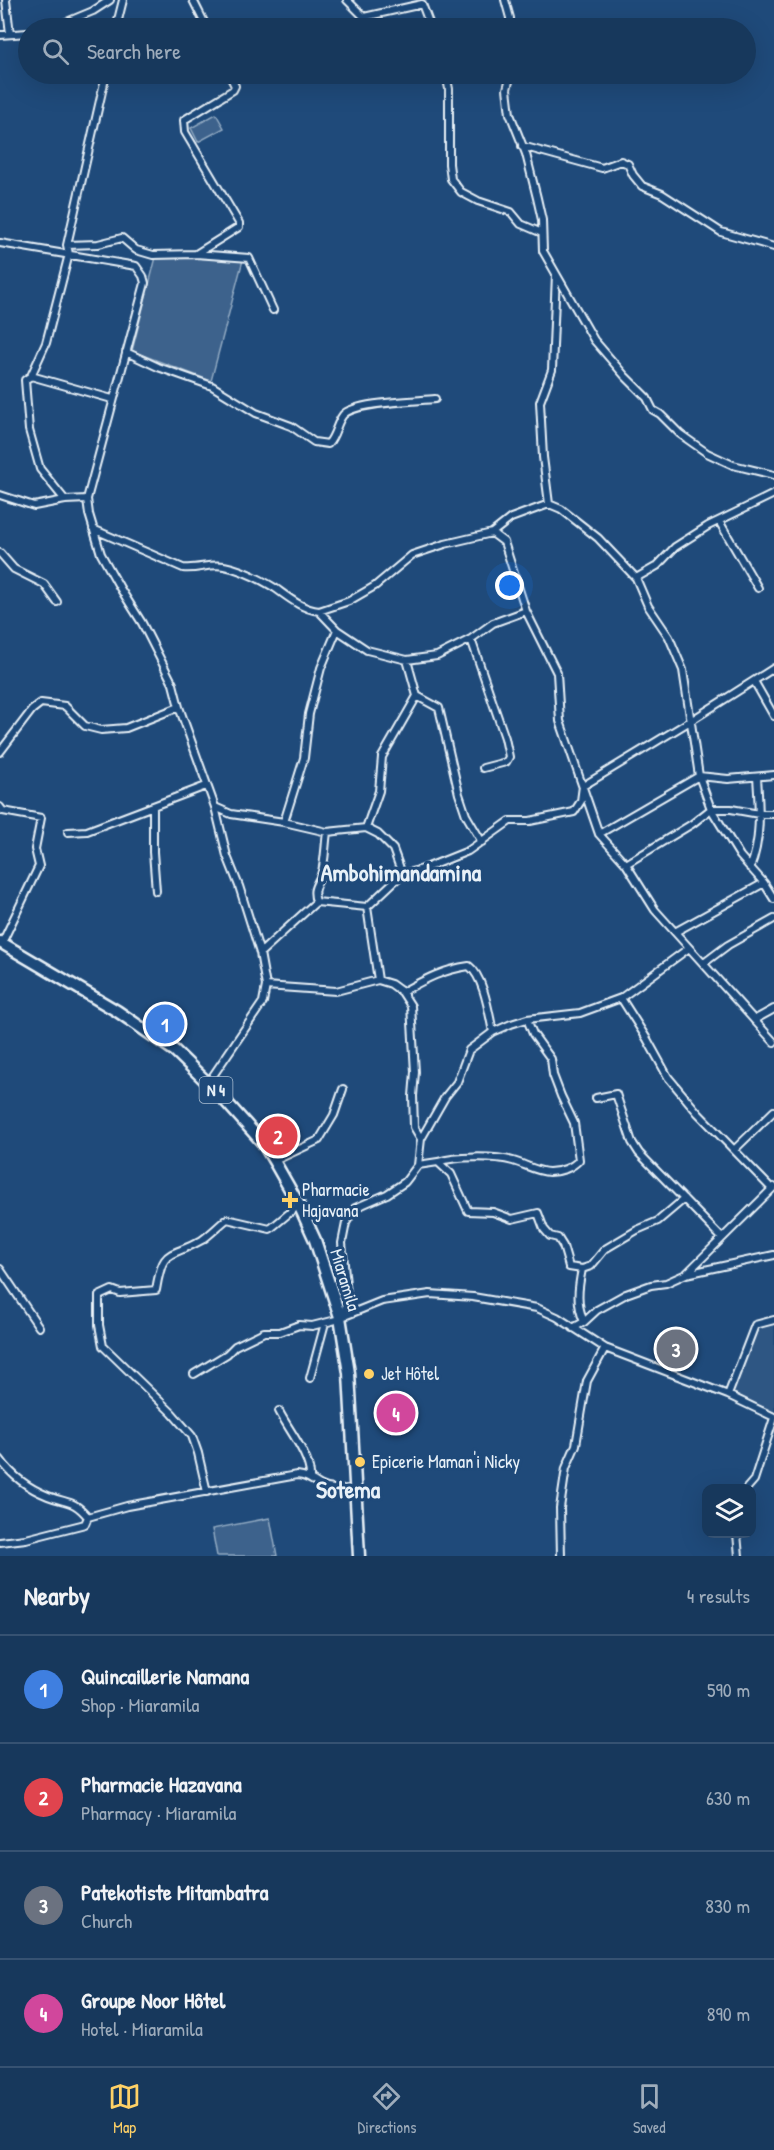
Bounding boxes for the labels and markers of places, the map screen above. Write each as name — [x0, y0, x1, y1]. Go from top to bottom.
pin: 1 — [146, 1002, 184, 1046]
pin: 2 — [258, 1114, 298, 1158]
place label: Pharmacie Hajavana — [302, 1177, 370, 1223]
marker: Pharmacie Hajavana — [283, 1193, 297, 1207]
pin: 3 — [656, 1326, 696, 1372]
place label: Jet Hôtel — [381, 1361, 439, 1386]
marker: Jet Hôtel — [362, 1367, 376, 1381]
pin: 4 — [376, 1390, 416, 1436]
place label: Epicerie Maman'i Nicky — [372, 1449, 520, 1474]
marker: Epicerie Maman'i Nicky — [353, 1455, 367, 1469]

